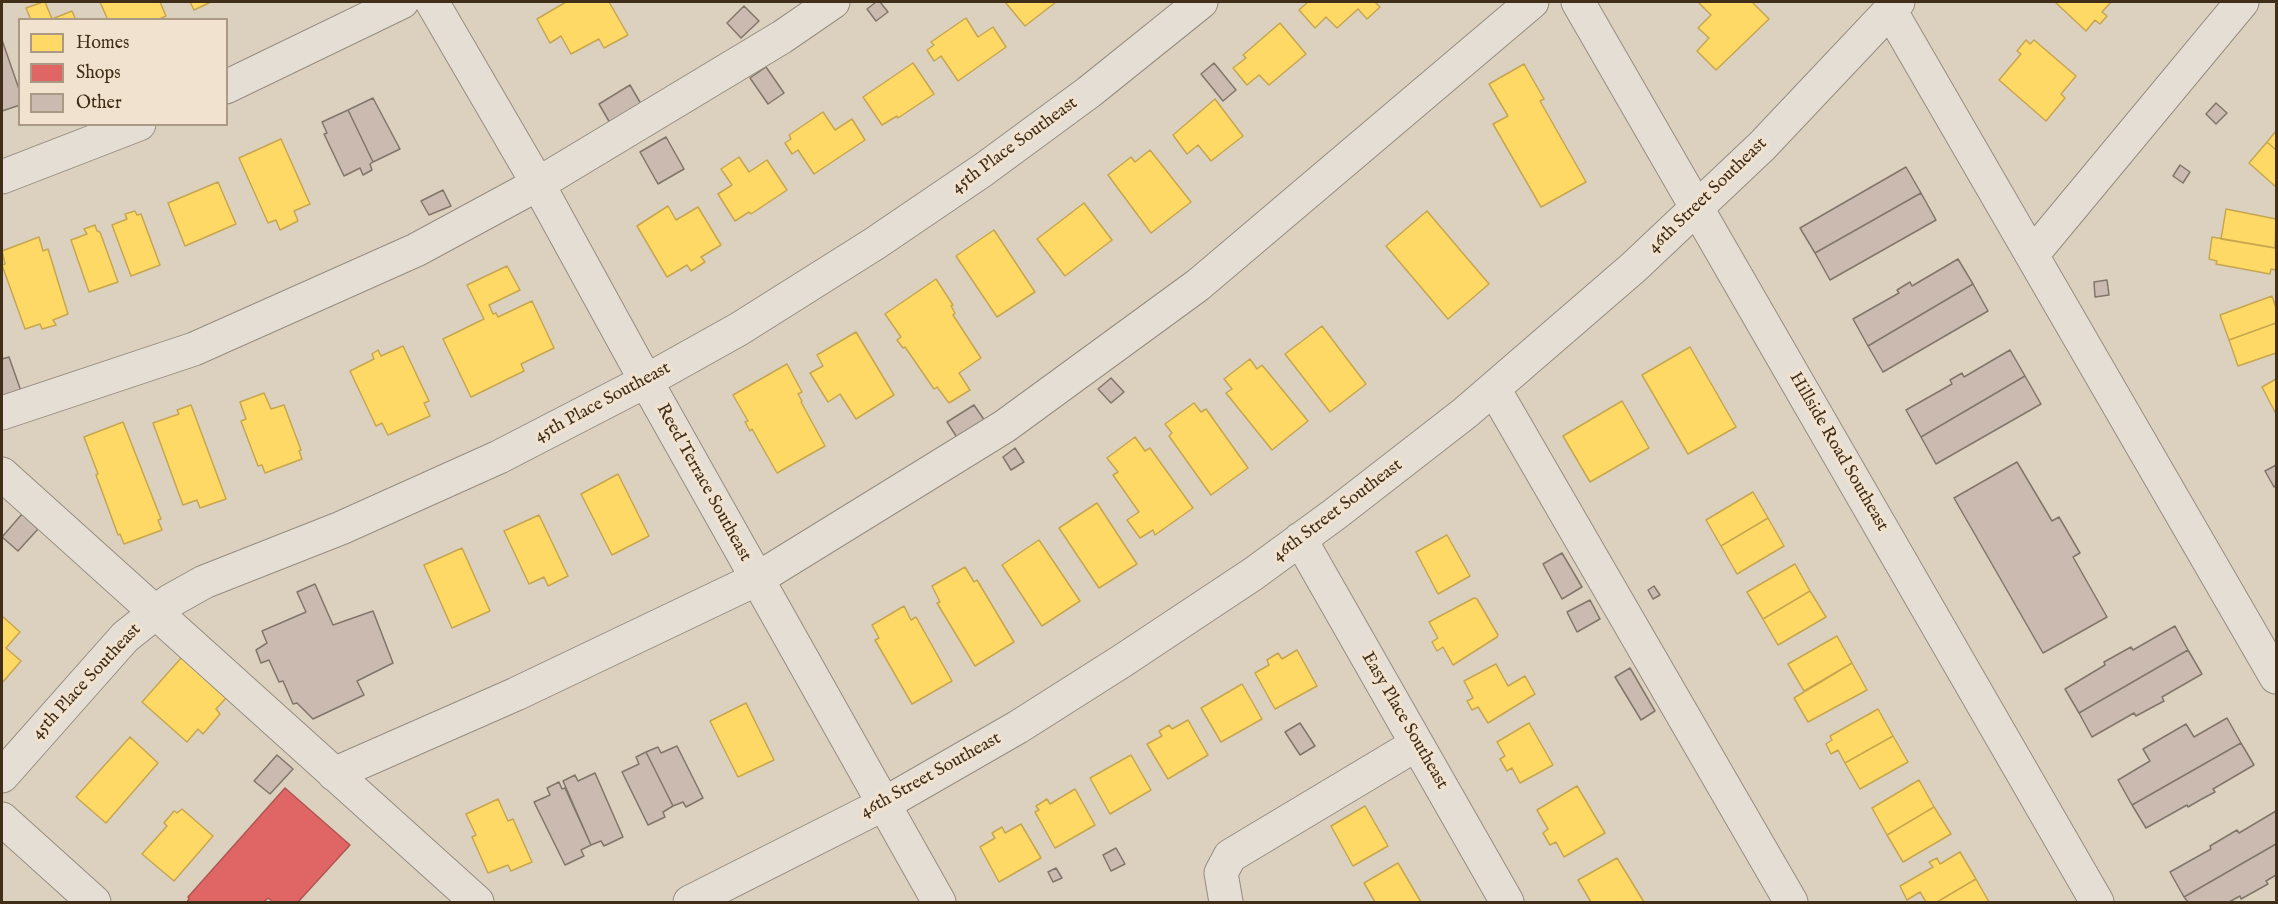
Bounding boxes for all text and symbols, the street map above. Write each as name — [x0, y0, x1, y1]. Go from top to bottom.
legend — [18, 18, 228, 126]
text: Homes — [76, 32, 129, 55]
text: Shops — [76, 62, 121, 85]
text: Other — [76, 92, 122, 115]
street label: 45th Place Southeast — [948, 93, 1082, 199]
street label: 46th Street Southeast — [1644, 134, 1772, 258]
street label: 45th Place Southeast — [532, 358, 674, 448]
street label: Hillside Road Southeast — [1784, 369, 1892, 535]
street label: Reed Terrace Southeast — [651, 400, 755, 566]
street label: 46th Street Southeast — [1269, 455, 1407, 567]
street label: 45th Place Southeast — [28, 620, 146, 744]
street label: Easy Place Southeast — [1356, 649, 1452, 793]
street label: 46th Street Southeast — [857, 728, 1005, 824]

